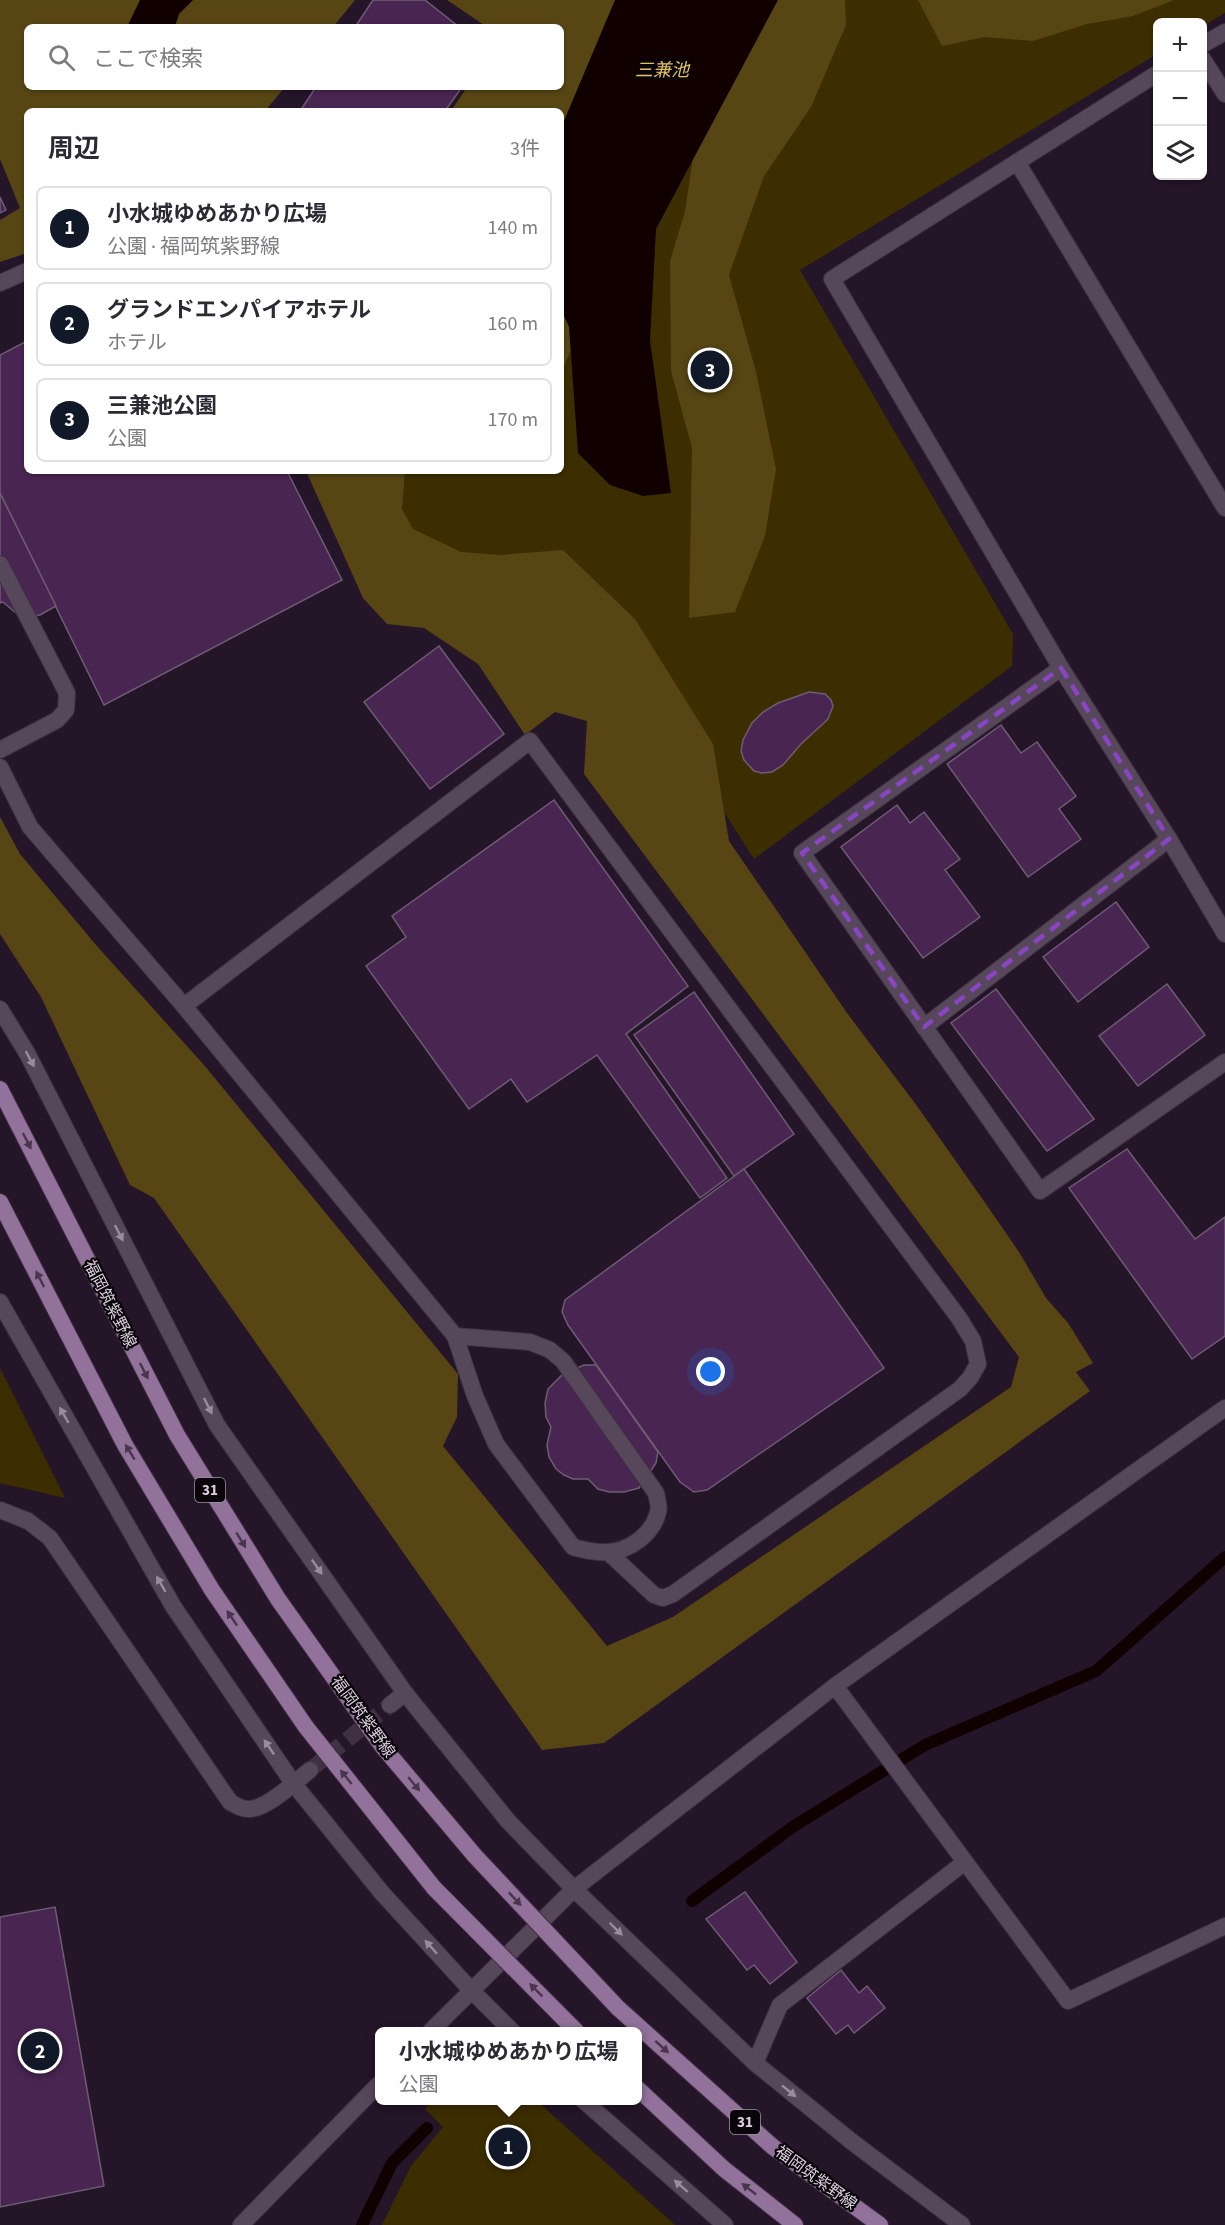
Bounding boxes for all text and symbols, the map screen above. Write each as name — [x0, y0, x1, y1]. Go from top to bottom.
map controls — [1153, 18, 1207, 180]
button: + — [1153, 18, 1207, 72]
search box — [24, 24, 564, 90]
icon: search — [45, 41, 78, 74]
text: ここで検索 — [93, 43, 203, 75]
water label: 三兼池 — [635, 58, 691, 83]
button: − — [1153, 72, 1207, 126]
button: layers — [1153, 126, 1207, 180]
text: 周辺 — [48, 130, 100, 167]
text: 3件 — [510, 135, 540, 163]
text: 小水城ゆめあかり広場 — [107, 198, 327, 230]
text: 1 — [64, 214, 75, 242]
text: 140 m — [488, 214, 538, 242]
text: 公園 · 福岡筑紫野線 — [107, 233, 280, 261]
text: グランドエンパイアホテル — [107, 294, 371, 326]
text: 2 — [64, 310, 75, 338]
text: 160 m — [488, 310, 538, 338]
text: ホテル — [107, 329, 167, 357]
pin: 3 — [690, 348, 730, 392]
text: 三兼池公園 — [107, 390, 217, 422]
text: 3 — [64, 406, 75, 434]
text: 170 m — [488, 406, 538, 434]
text: 公園 — [107, 425, 147, 453]
one-way arrow — [25, 1051, 35, 1068]
one-way arrow — [21, 1132, 31, 1150]
one-way arrow — [114, 1224, 124, 1241]
street label: 福岡筑紫野線 — [78, 1256, 142, 1352]
one-way arrow — [35, 1271, 45, 1288]
your location — [696, 1357, 725, 1386]
one-way arrow — [139, 1363, 149, 1380]
one-way arrow — [203, 1398, 213, 1415]
one-way arrow — [59, 1407, 70, 1423]
one-way arrow — [124, 1444, 135, 1460]
road number: 31 — [195, 1478, 225, 1502]
one-way arrow — [236, 1532, 247, 1548]
one-way arrow — [311, 1559, 323, 1575]
one-way arrow — [156, 1575, 166, 1592]
one-way arrow — [226, 1611, 238, 1627]
street label: 福岡筑紫野線 — [326, 1672, 400, 1762]
one-way arrow — [263, 1739, 275, 1755]
one-way arrow — [340, 1769, 352, 1784]
one-way arrow — [408, 1776, 421, 1792]
one-way arrow — [508, 1891, 522, 1905]
one-way arrow — [609, 1922, 623, 1936]
one-way arrow — [424, 1939, 438, 1954]
one-way arrow — [528, 1983, 543, 1997]
popup — [375, 2027, 642, 2105]
pin: 2 — [20, 2028, 60, 2074]
text: 小水城ゆめあかり広場 — [398, 2036, 619, 2068]
one-way arrow — [654, 2040, 669, 2053]
text: 公園 — [398, 2071, 438, 2099]
one-way arrow — [781, 2084, 796, 2097]
road number: 31 — [730, 2110, 760, 2134]
pin: 1 — [488, 2124, 528, 2170]
street label: 福岡筑紫野線 — [771, 2141, 861, 2215]
one-way arrow — [673, 2180, 688, 2193]
one-way arrow — [742, 2184, 757, 2196]

